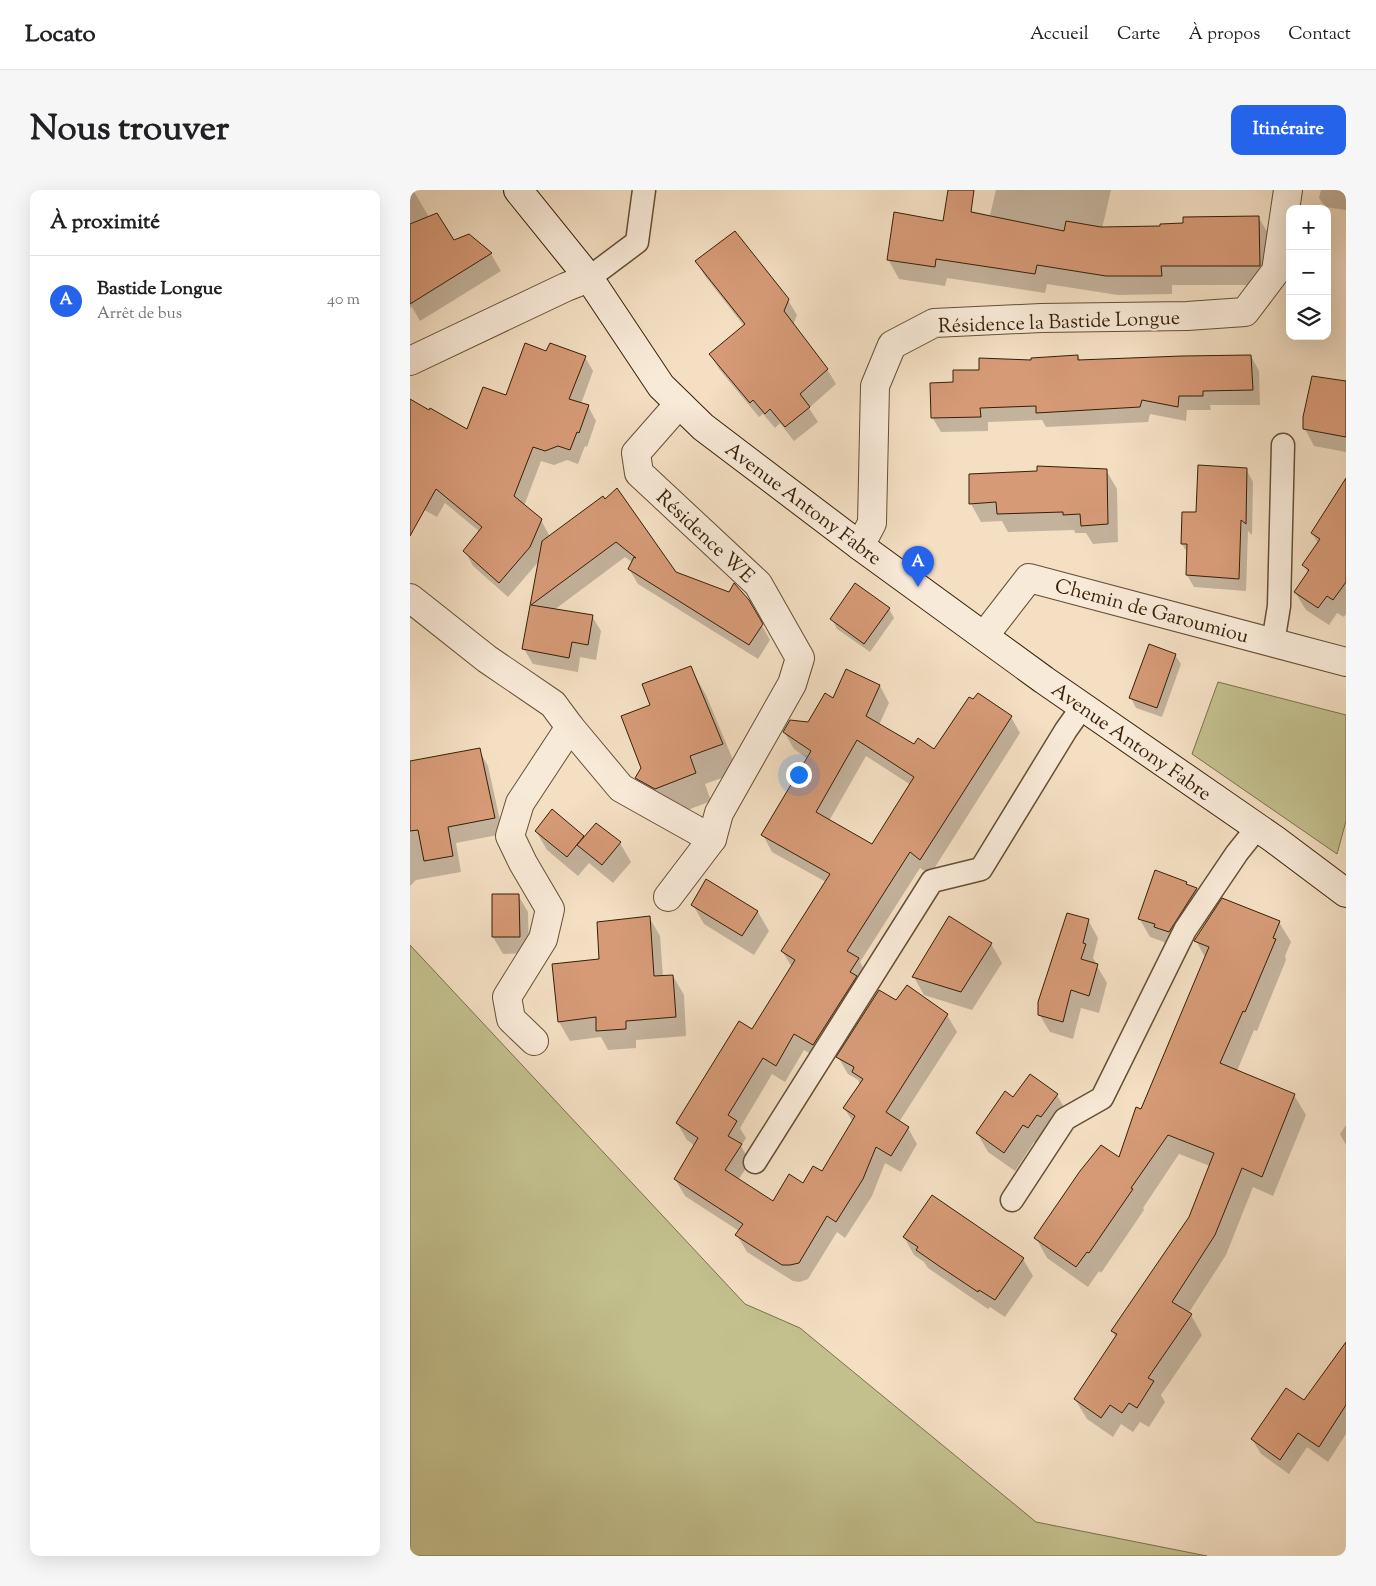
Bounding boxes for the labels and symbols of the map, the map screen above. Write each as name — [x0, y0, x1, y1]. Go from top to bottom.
street label: Résidence la Bastide Longue — [938, 305, 1181, 342]
street label: Avenue Antony Fabre — [718, 436, 887, 574]
street label: Résidence WE — [649, 484, 760, 591]
pin: A — [902, 546, 934, 587]
street label: Chemin de Garoumiou — [1051, 573, 1252, 652]
street label: Avenue Antony Fabre — [1045, 677, 1217, 809]
your location — [786, 762, 812, 788]

